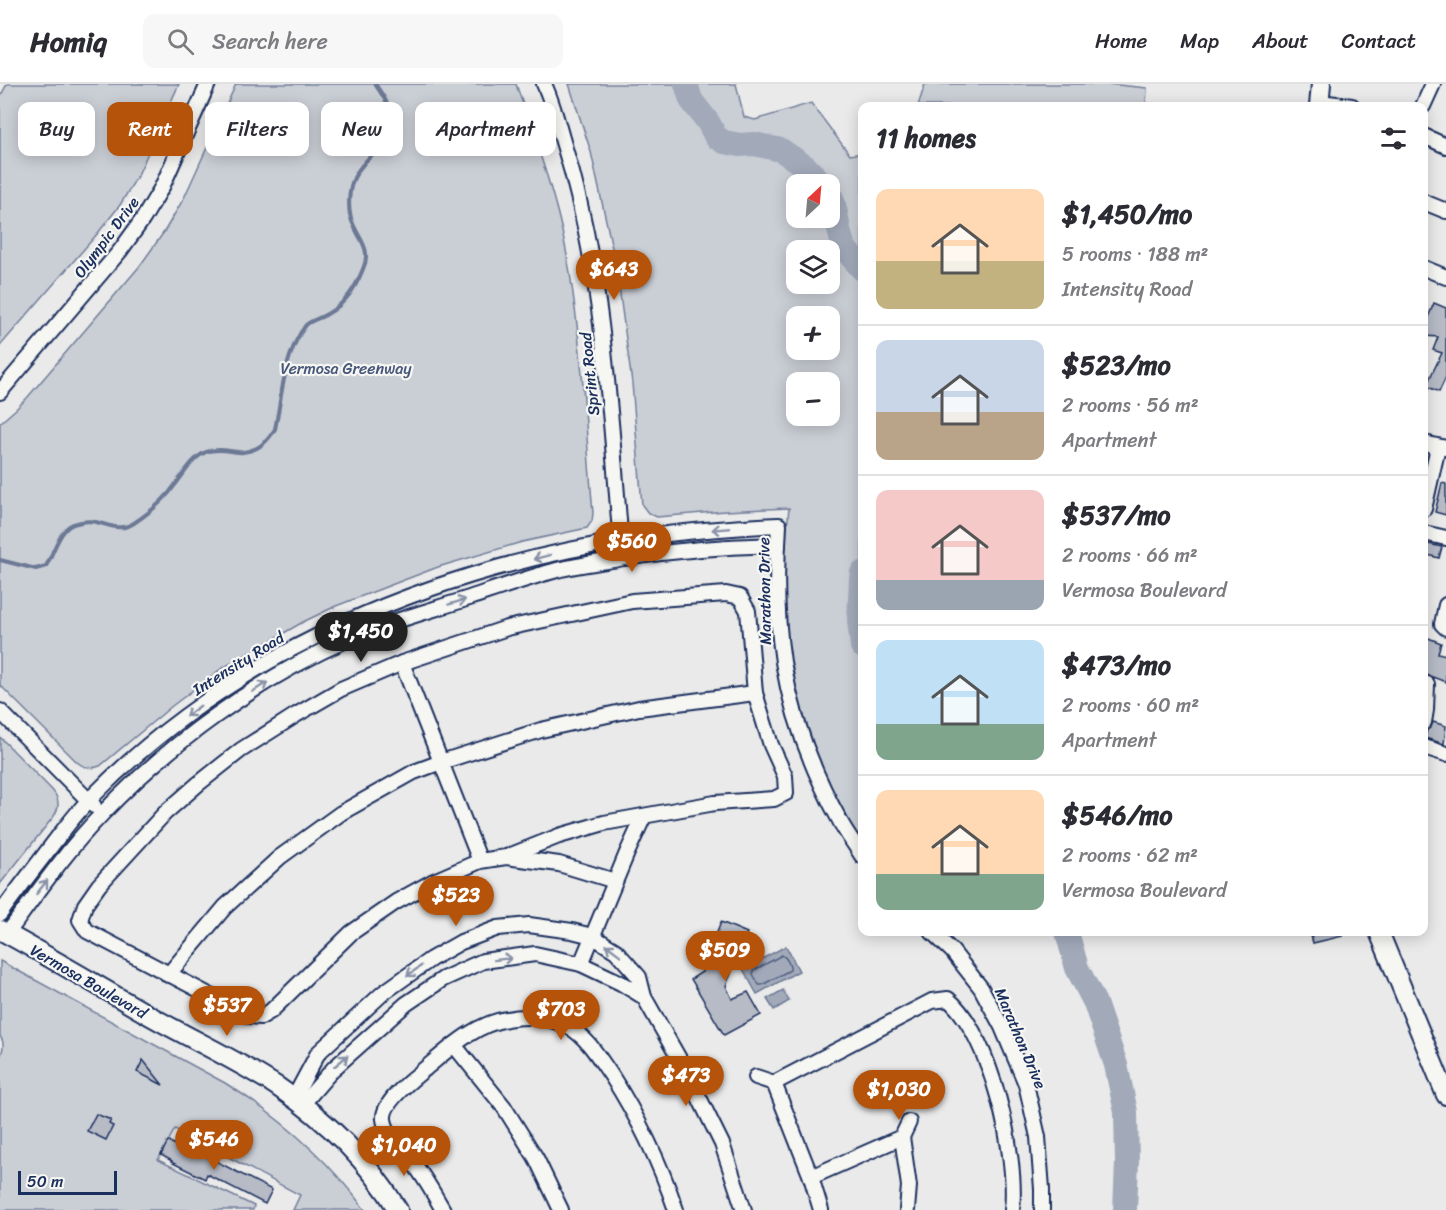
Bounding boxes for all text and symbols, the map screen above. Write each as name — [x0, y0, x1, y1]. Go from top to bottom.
search box — [143, 14, 563, 68]
text: Homiq — [30, 17, 107, 66]
text: Search here — [212, 22, 328, 61]
text: Home — [1095, 22, 1147, 60]
text: Map — [1180, 22, 1219, 60]
text: About — [1252, 22, 1309, 60]
text: Contact — [1342, 22, 1416, 60]
icon: search — [164, 25, 197, 58]
chip: Buy — [18, 102, 95, 156]
chip: Rent — [107, 102, 193, 156]
chip: Filters — [205, 102, 309, 156]
chip: New — [321, 102, 403, 156]
chip: Apartment — [415, 102, 556, 156]
text: 11 homes — [876, 115, 976, 161]
icon: filters — [1377, 122, 1410, 155]
north arrow — [786, 174, 840, 228]
map controls — [786, 174, 840, 426]
street label: Olympic Drive — [66, 190, 147, 284]
text: $1,450/mo — [1062, 191, 1192, 237]
icon: home — [924, 213, 996, 285]
text: 5 rooms · 188 m² — [1062, 237, 1208, 272]
button: layers — [786, 240, 840, 294]
pin: $643 — [578, 250, 650, 301]
text: $643 — [590, 252, 638, 287]
text: Intensity Road — [1062, 272, 1192, 307]
button: + — [786, 306, 840, 360]
street label: Sprint Road — [571, 329, 608, 417]
text: $523/mo — [1062, 342, 1171, 388]
park label: Vermosa Greenway — [280, 354, 412, 383]
icon: home — [924, 364, 996, 436]
button: − — [786, 372, 840, 426]
text: 2 rooms · 56 m² — [1062, 388, 1199, 423]
text: Apartment — [1062, 423, 1156, 458]
text: $537/mo — [1062, 492, 1171, 538]
icon: home — [924, 514, 996, 586]
pin: $560 — [596, 522, 668, 573]
text: $560 — [607, 524, 657, 559]
one-way arrow — [712, 524, 731, 535]
street label: Marathon Drive — [749, 537, 780, 645]
text: 2 rooms · 66 m² — [1062, 538, 1198, 573]
one-way arrow — [532, 552, 551, 564]
text: Vermosa Boulevard — [1062, 573, 1227, 608]
one-way arrow — [447, 596, 466, 607]
pin: $1,450 — [312, 612, 410, 663]
text: $1,450 — [329, 614, 393, 649]
street label: Intensity Road — [186, 623, 291, 704]
text: $473/mo — [1062, 642, 1171, 688]
icon: home — [924, 664, 996, 736]
one-way arrow — [251, 680, 268, 692]
text: 2 rooms · 60 m² — [1062, 688, 1199, 723]
one-way arrow — [185, 705, 201, 717]
text: Apartment — [1062, 723, 1156, 758]
text: $546/mo — [1062, 792, 1172, 838]
icon: home — [924, 814, 996, 886]
text: 2 rooms · 62 m² — [1062, 838, 1198, 873]
text: Vermosa Boulevard — [1062, 873, 1227, 908]
pin: $523 — [420, 876, 492, 927]
text: $523 — [432, 878, 480, 913]
one-way arrow — [36, 880, 48, 896]
pin: $509 — [689, 931, 761, 982]
text: $509 — [700, 933, 750, 968]
street label: Vermosa Boulevard — [24, 936, 154, 1028]
one-way arrow — [605, 944, 621, 957]
one-way arrow — [492, 953, 512, 964]
one-way arrow — [406, 965, 422, 978]
street label: Marathon Drive — [986, 983, 1055, 1094]
pin: $537 — [191, 986, 263, 1037]
text: $537 — [203, 988, 251, 1023]
pin: $703 — [525, 990, 597, 1041]
text: $703 — [537, 992, 585, 1027]
one-way arrow — [333, 1055, 349, 1068]
pin: $473 — [650, 1056, 722, 1107]
text: $473 — [662, 1058, 710, 1093]
pin: $1,030 — [850, 1070, 948, 1121]
text: $1,030 — [867, 1072, 931, 1107]
pin: $546 — [178, 1120, 250, 1171]
text: $546 — [189, 1122, 239, 1157]
pin: $1,040 — [355, 1126, 453, 1177]
text: $1,040 — [371, 1128, 437, 1163]
text: 50 m — [27, 1167, 63, 1196]
scale bar — [18, 1168, 117, 1196]

